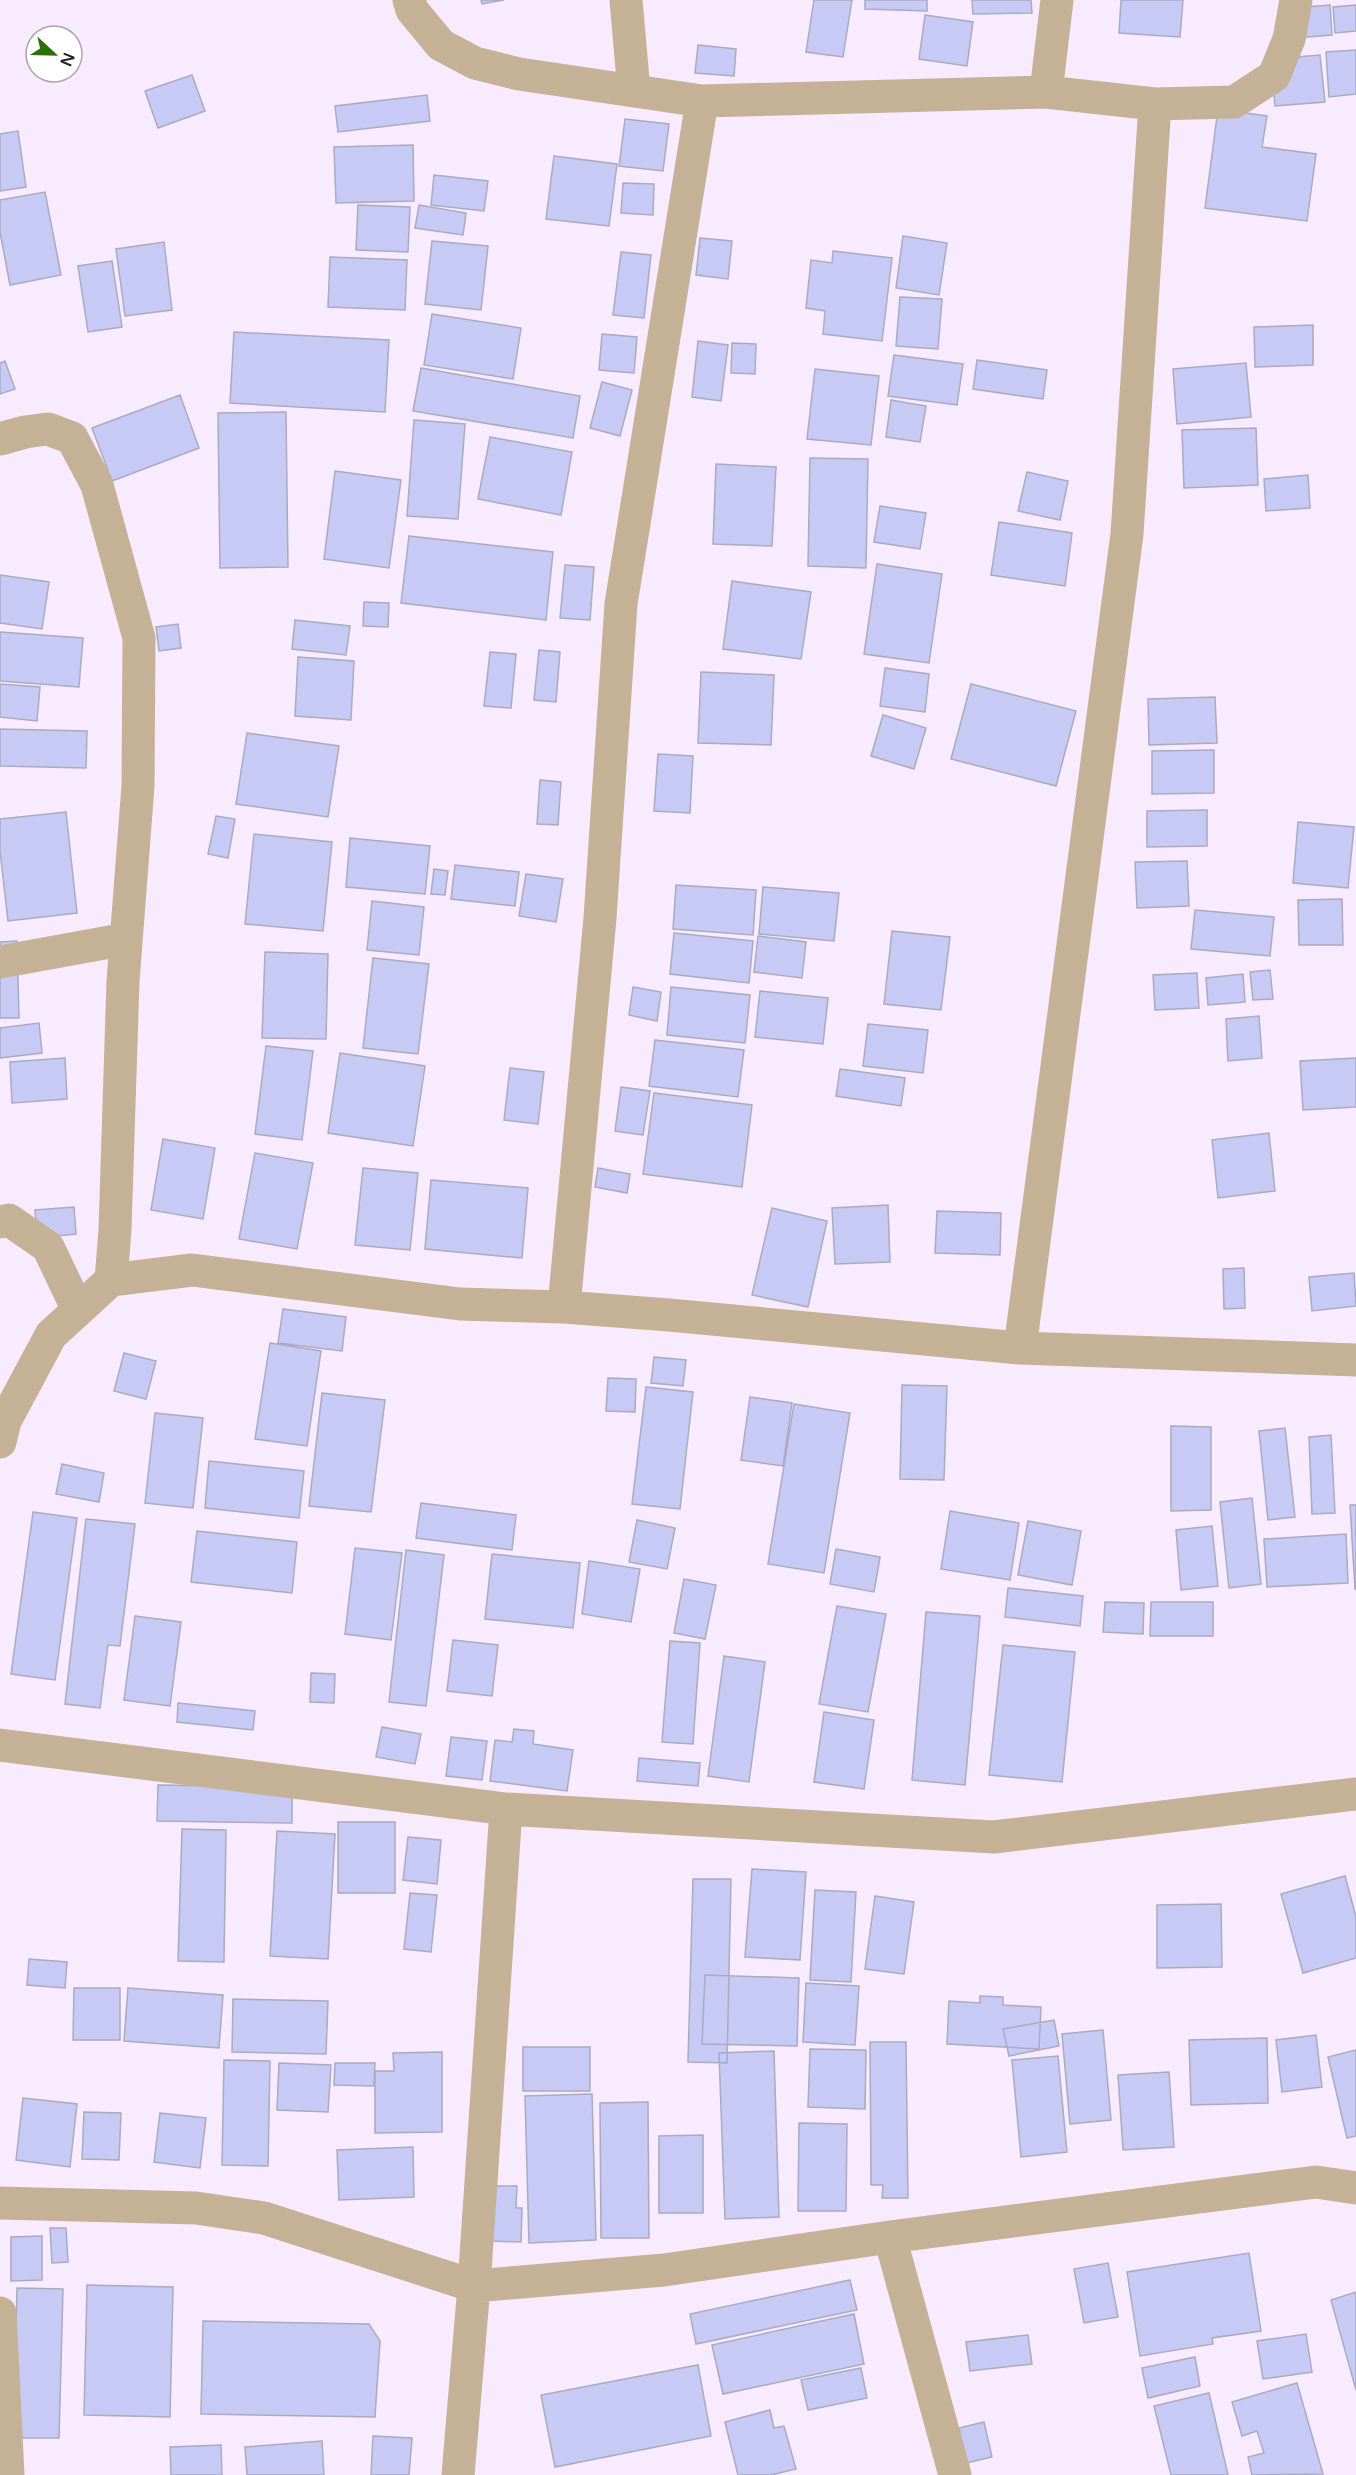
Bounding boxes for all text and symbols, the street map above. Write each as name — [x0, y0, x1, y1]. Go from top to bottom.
north arrow — [24, 24, 84, 84]
text: N — [55, 50, 79, 69]

